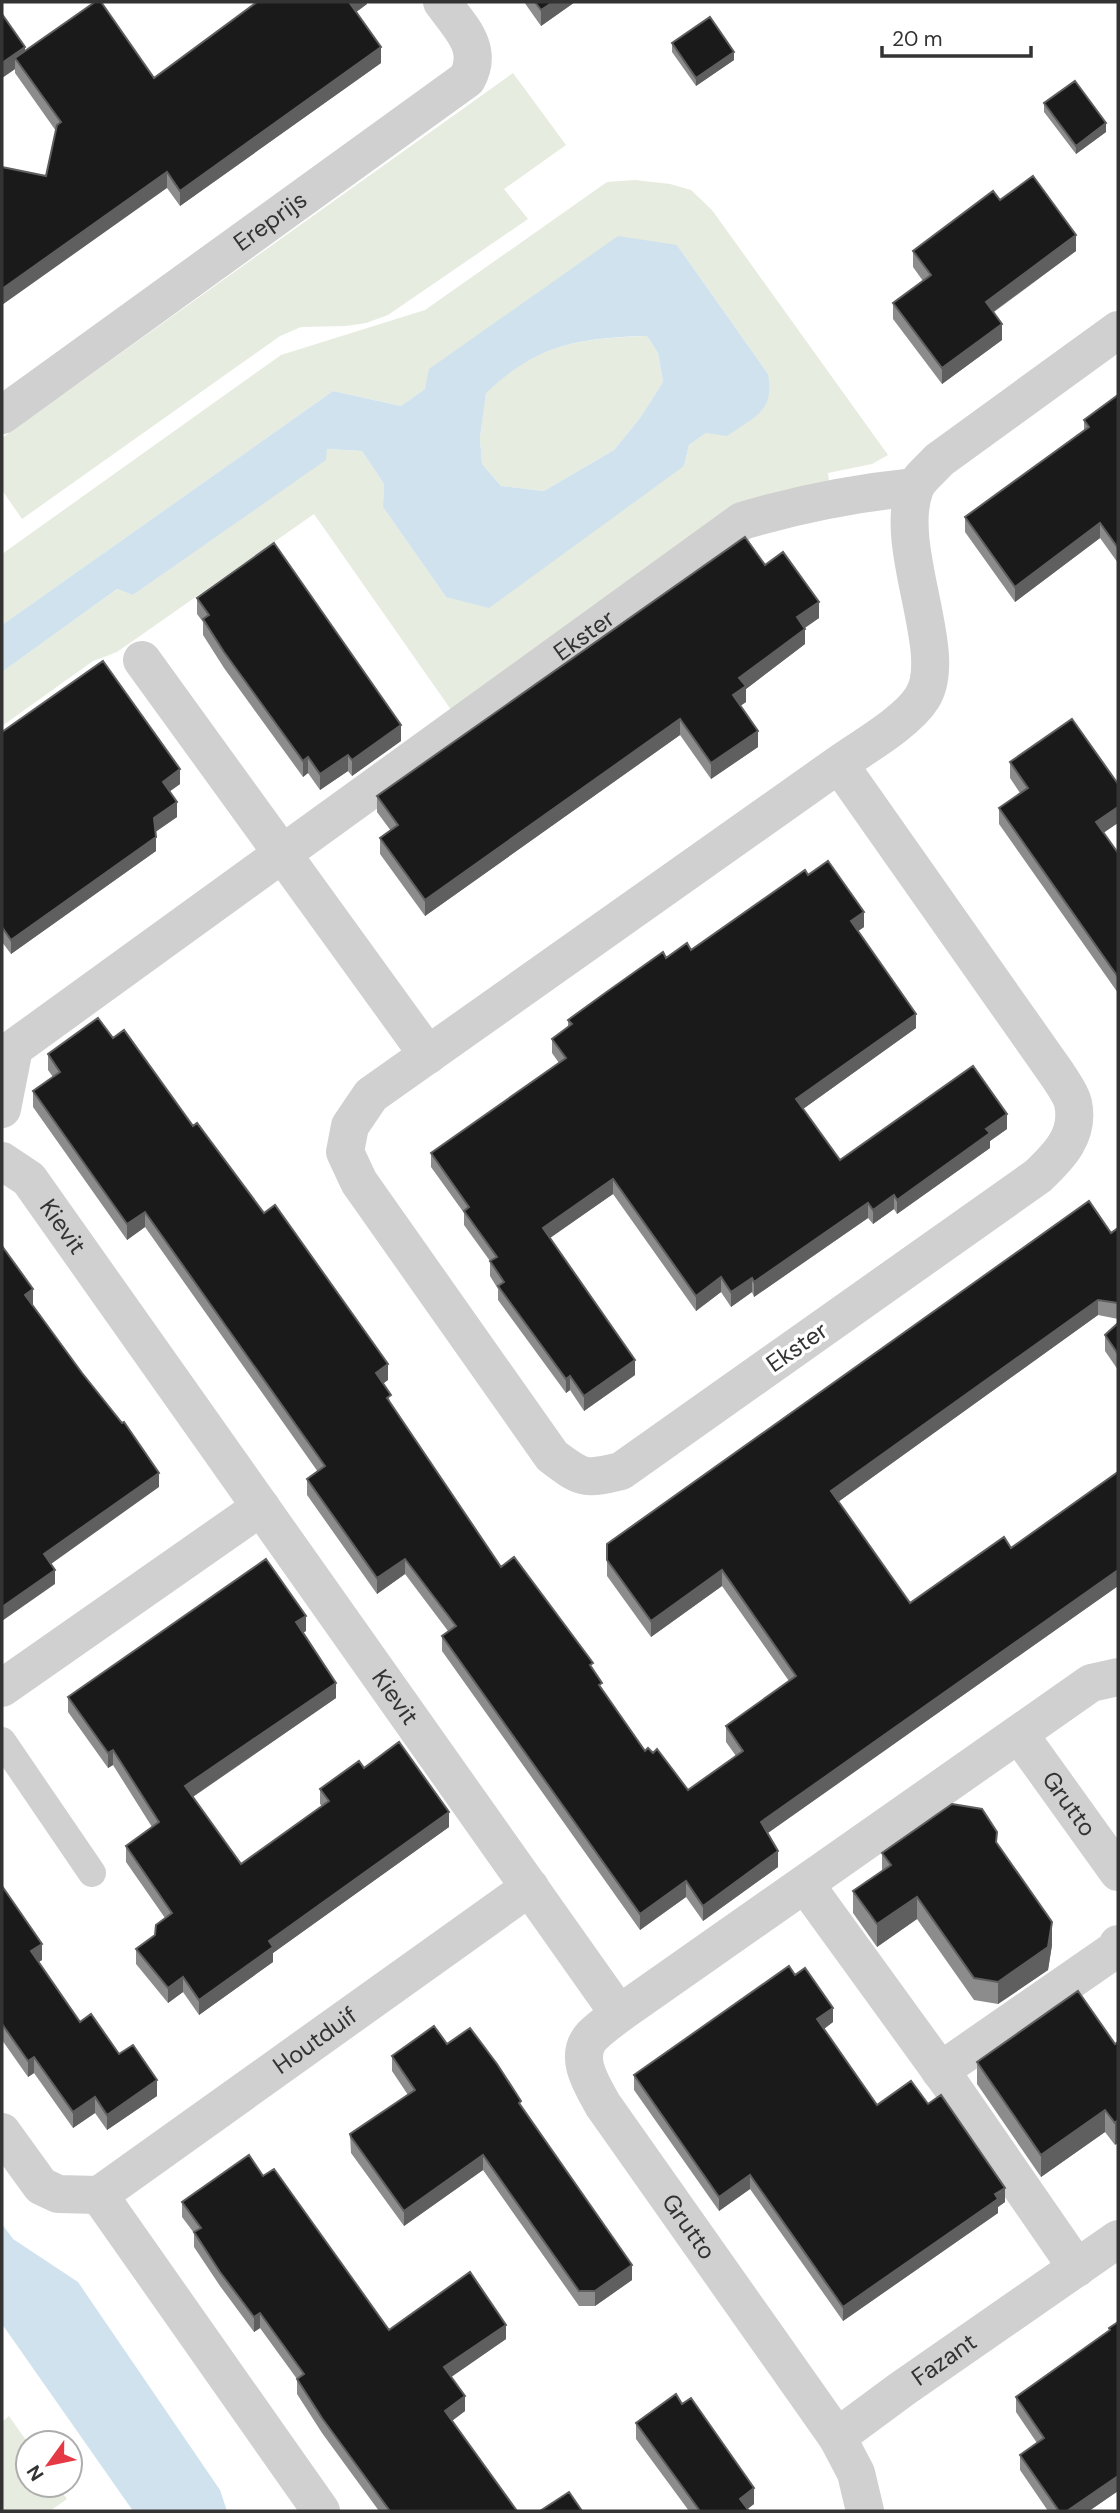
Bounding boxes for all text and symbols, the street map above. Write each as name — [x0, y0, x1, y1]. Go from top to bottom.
scale bar — [882, 14, 1031, 58]
text: 20 m — [892, 25, 943, 53]
street label: Ereprijs — [227, 184, 313, 258]
street label: Ekster — [547, 602, 621, 667]
street label: Kievit — [33, 1193, 93, 1260]
street label: Ekster — [760, 1314, 834, 1379]
street label: Kievit — [365, 1663, 426, 1731]
street label: Grutto — [1035, 1765, 1104, 1843]
street label: Houtduif — [267, 2000, 363, 2081]
street label: Grutto — [655, 2187, 723, 2265]
street label: Fazant — [905, 2326, 983, 2393]
north arrow — [14, 2429, 84, 2499]
text: N — [21, 2460, 49, 2486]

